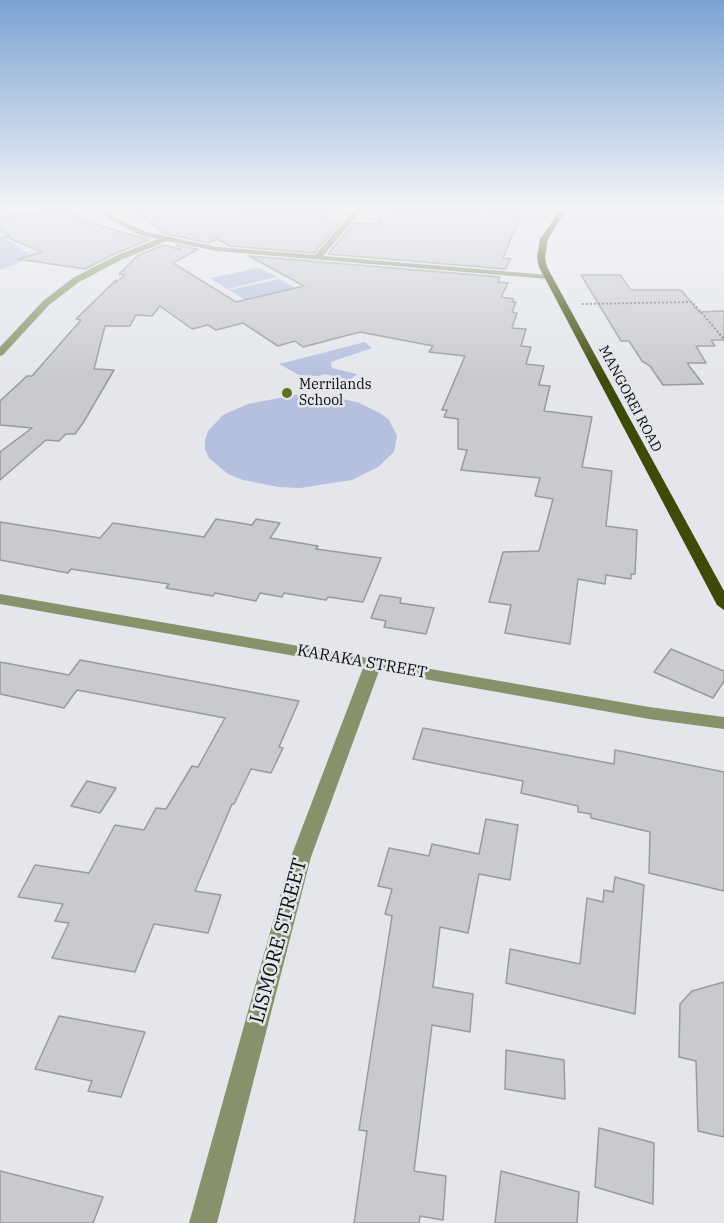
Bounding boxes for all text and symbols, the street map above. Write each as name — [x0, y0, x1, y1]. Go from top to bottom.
street label: MANGOREI ROAD — [595, 343, 665, 455]
place label: Merrilands School — [299, 377, 372, 410]
marker: Merrilands School — [280, 386, 294, 400]
street label: KARAKA STREET — [296, 641, 428, 683]
street label: LISMORE STREET — [245, 856, 313, 1026]

